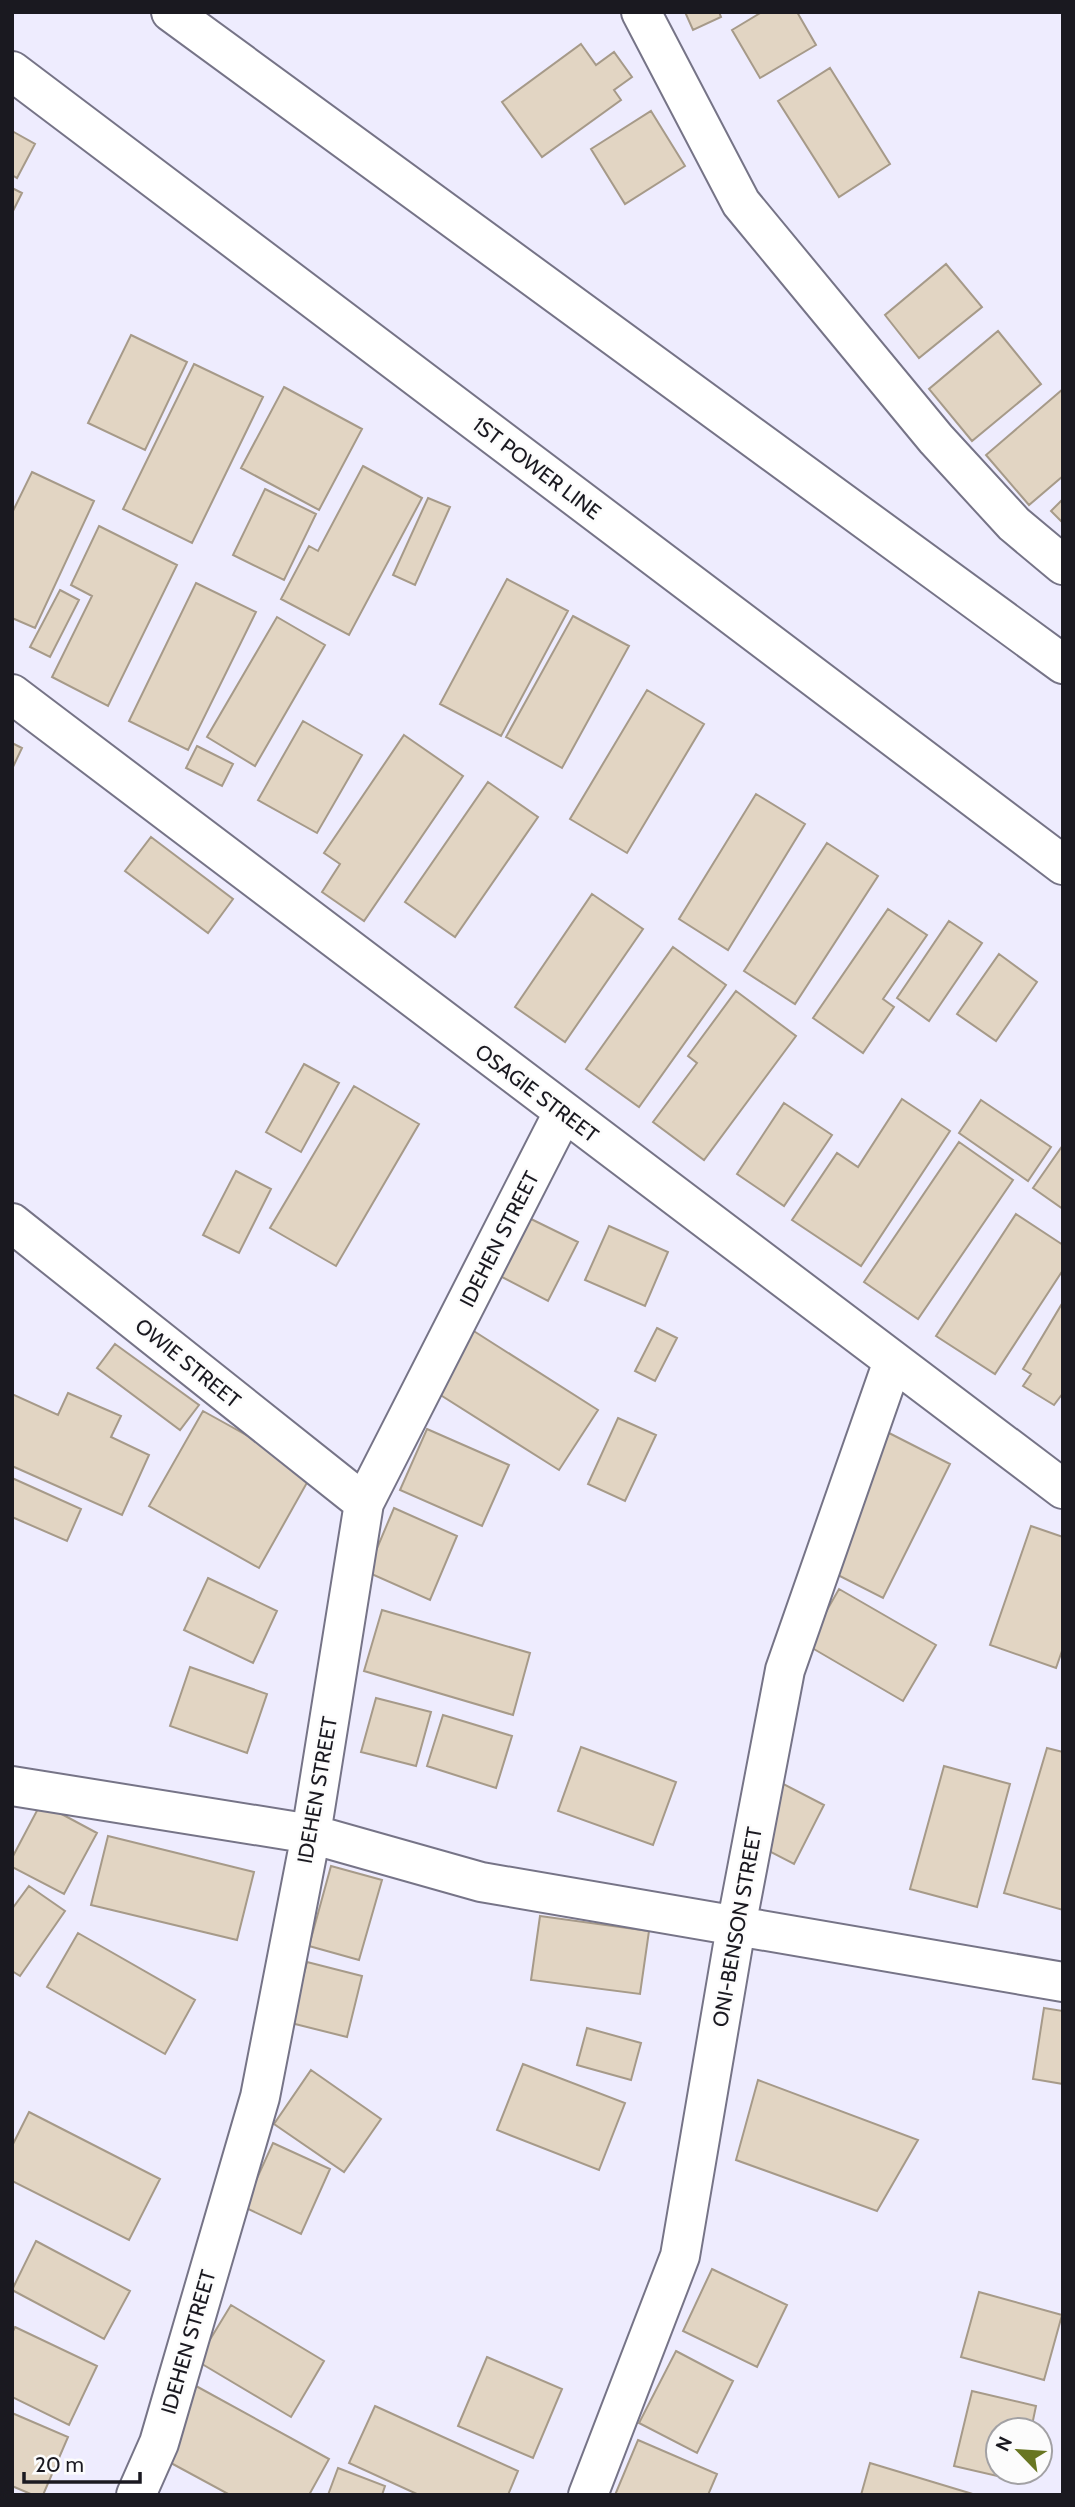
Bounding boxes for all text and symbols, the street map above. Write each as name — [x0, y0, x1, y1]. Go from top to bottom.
street label: 1ST POWER LINE — [468, 412, 606, 524]
street label: OSAGIE STREET — [471, 1039, 603, 1147]
street label: IDEHEN STREET — [454, 1167, 544, 1311]
street label: OWIE STREET — [130, 1313, 246, 1413]
street label: IDEHEN STREET — [292, 1715, 342, 1865]
street label: ONI-BENSON STREET — [707, 1825, 767, 2029]
street label: IDEHEN STREET — [155, 2267, 221, 2417]
north arrow — [984, 2416, 1054, 2486]
text: N — [991, 2433, 1017, 2455]
scale bar — [24, 2440, 140, 2484]
text: 20 m — [35, 2452, 84, 2477]

